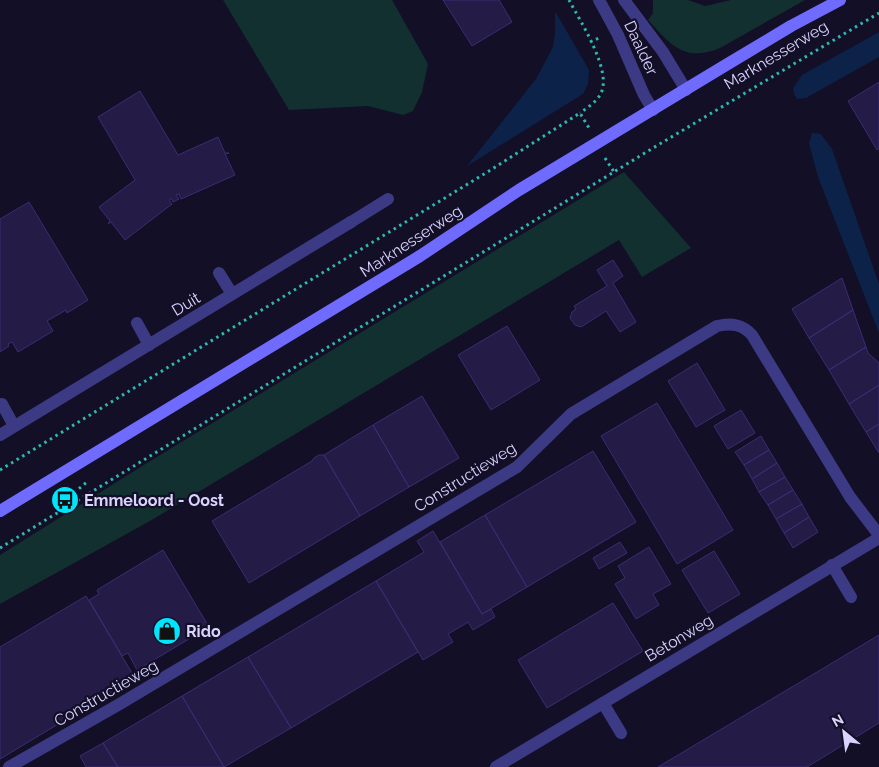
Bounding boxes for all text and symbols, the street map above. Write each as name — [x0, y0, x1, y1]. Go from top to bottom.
street label: Marknesserweg — [721, 16, 831, 94]
street label: Daalder — [620, 18, 662, 79]
street label: Marknesserweg — [356, 201, 466, 281]
street label: Duit — [168, 288, 204, 320]
street label: Constructieweg — [410, 438, 520, 516]
bus stop icon: Emmeloord - Oost — [50, 485, 80, 515]
place label: Emmeloord - Oost — [84, 491, 224, 510]
street label: Betonweg — [642, 610, 716, 666]
shop icon: Rido — [152, 616, 182, 646]
place label: Rido — [186, 622, 221, 641]
street label: Constructieweg — [51, 656, 161, 730]
north arrow — [819, 707, 869, 757]
text: N — [829, 711, 846, 730]

